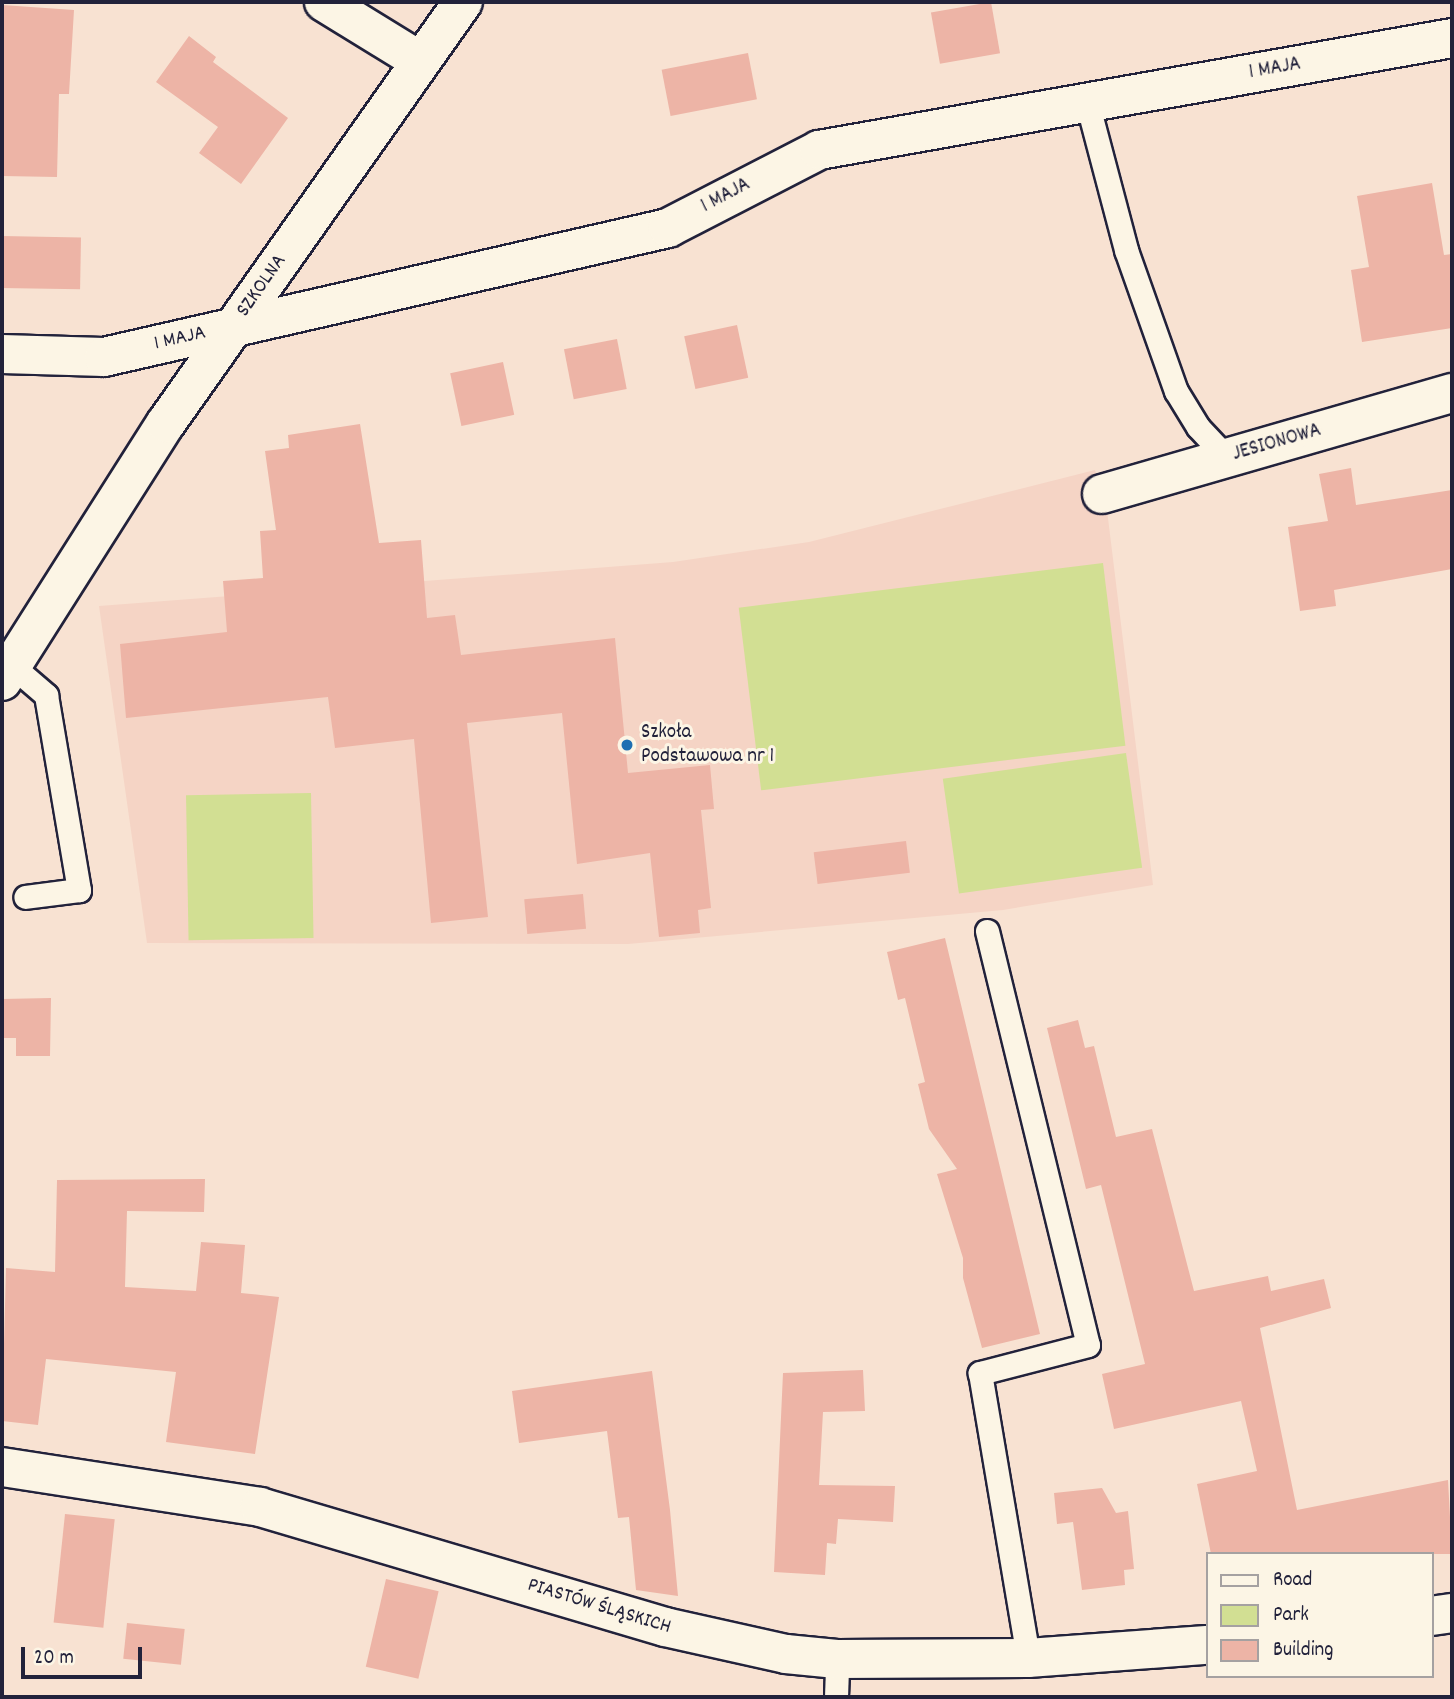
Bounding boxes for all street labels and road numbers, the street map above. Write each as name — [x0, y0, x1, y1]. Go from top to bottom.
street label: 1 MAJA — [1247, 52, 1303, 86]
street label: 1 MAJA — [697, 173, 755, 219]
street label: SZKOLNA — [231, 250, 293, 322]
street label: 1 MAJA — [152, 321, 208, 357]
street label: JESIONOWA — [1230, 418, 1324, 468]
street label: PIASTÓW ŚLĄSKICH — [524, 1573, 674, 1641]

